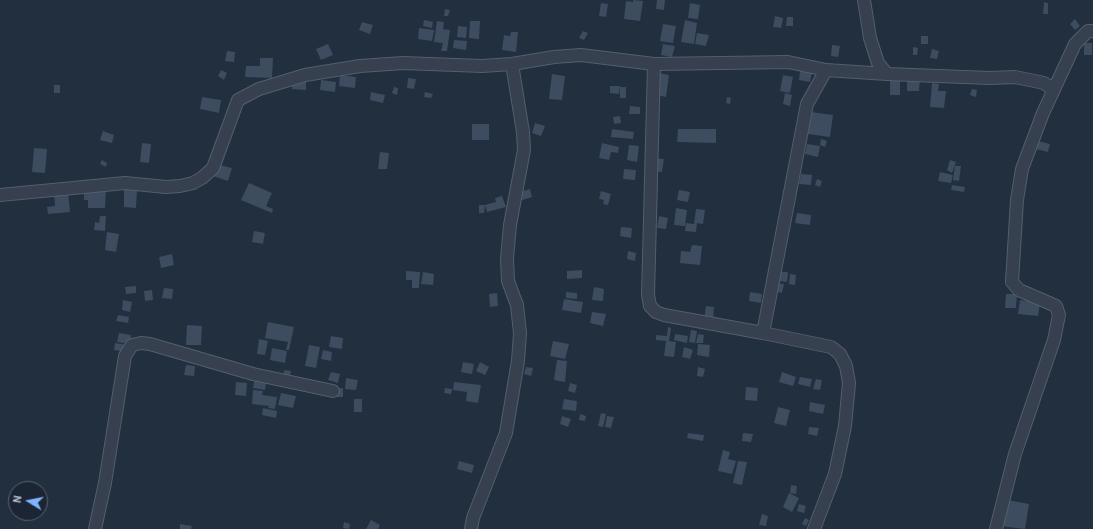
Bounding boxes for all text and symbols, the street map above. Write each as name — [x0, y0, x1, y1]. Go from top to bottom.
north arrow — [8, 481, 48, 521]
text: N — [10, 494, 24, 504]

